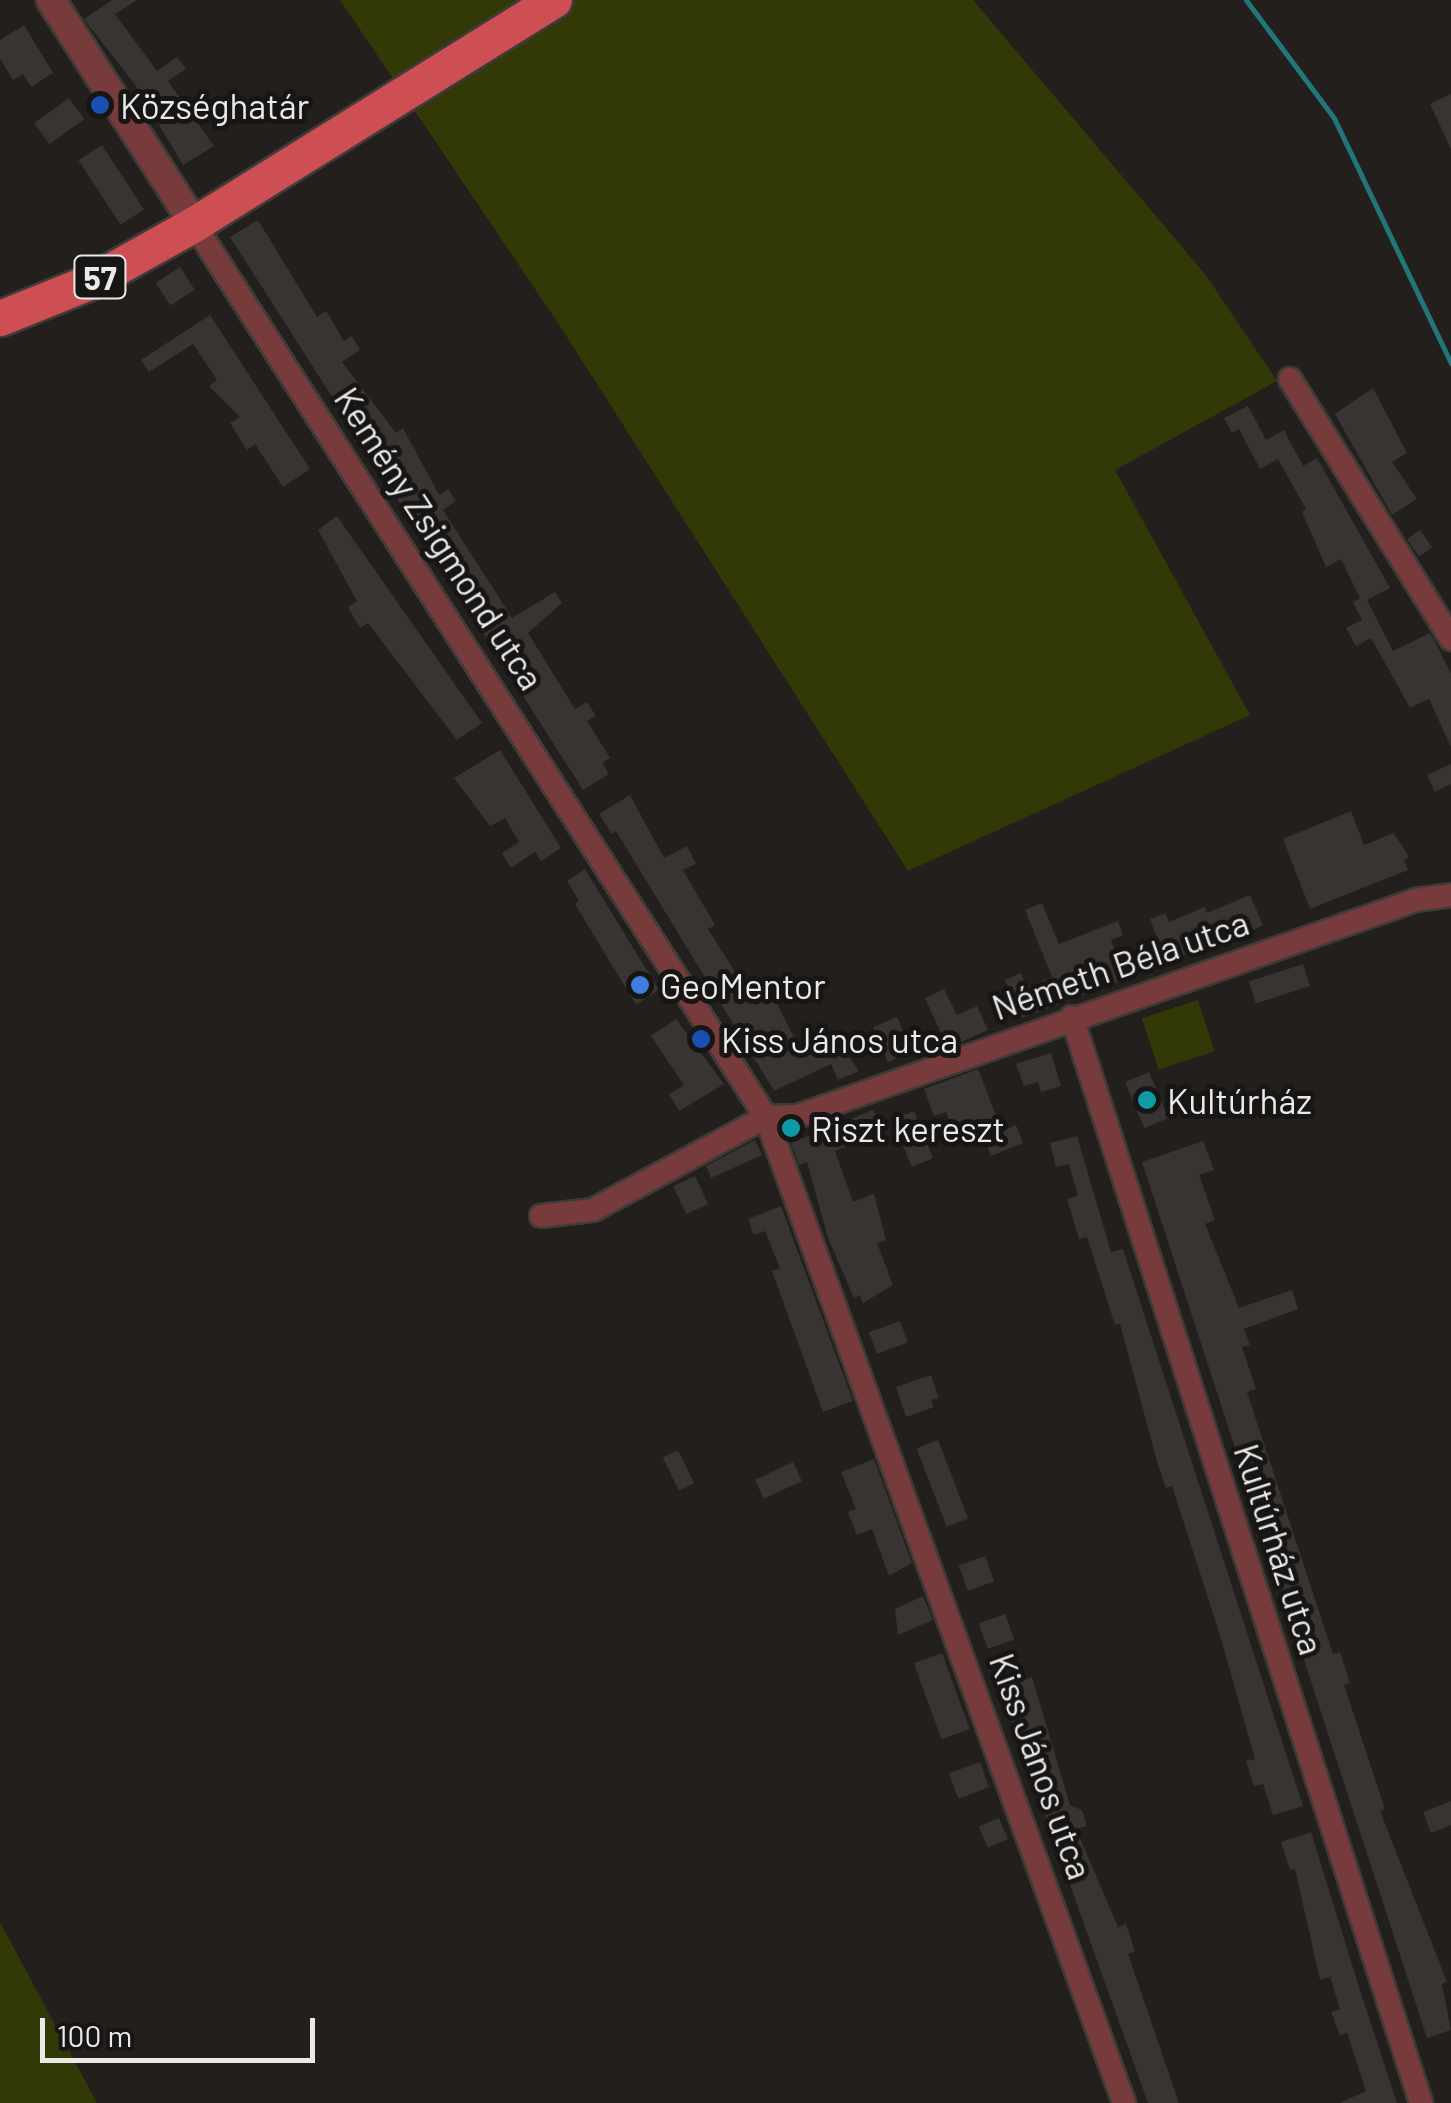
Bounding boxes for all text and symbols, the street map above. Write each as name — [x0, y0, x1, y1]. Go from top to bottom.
place label: Községhatár — [120, 84, 309, 126]
marker: Községhatár — [89, 94, 111, 116]
road number: 57 — [72, 250, 128, 304]
street label: Kemény Zsigmond utca — [327, 379, 553, 697]
street label: Németh Béla utca — [986, 900, 1254, 1028]
place label: GeoMentor — [660, 964, 826, 1006]
marker: GeoMentor — [629, 974, 651, 996]
place label: Kiss János utca — [721, 1018, 958, 1060]
marker: Kiss János utca — [690, 1028, 712, 1050]
place label: Kultúrház — [1167, 1079, 1312, 1121]
marker: Kultúrház — [1136, 1089, 1158, 1111]
place label: Riszt kereszt — [811, 1107, 1005, 1149]
marker: Riszt kereszt — [780, 1117, 802, 1139]
street label: Kultúrház utca — [1226, 1438, 1334, 1660]
street label: Kiss János utca — [982, 1647, 1102, 1885]
scale bar — [45, 1998, 320, 2060]
text: 100 m — [57, 2017, 132, 2053]

